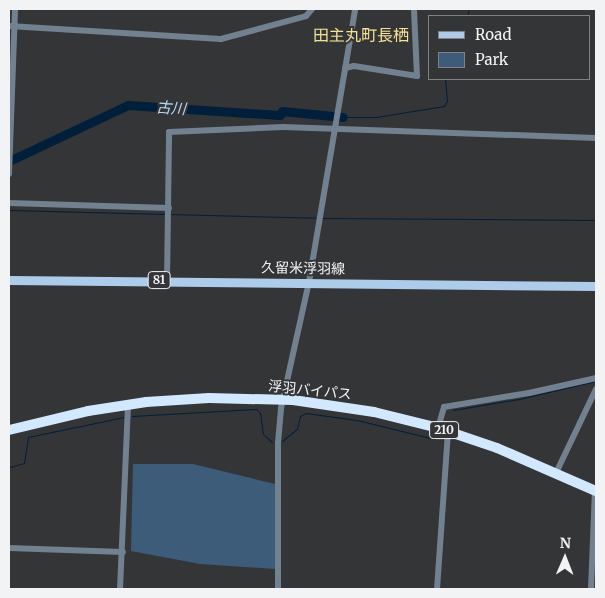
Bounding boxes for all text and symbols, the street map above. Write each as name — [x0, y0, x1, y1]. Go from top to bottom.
legend — [428, 15, 590, 80]
district label: 田主丸町長栖 — [313, 25, 409, 45]
text: Road — [475, 25, 511, 44]
text: Park — [475, 50, 508, 69]
water label: 古川 — [155, 98, 187, 118]
street label: 久留米浮羽線 — [261, 259, 345, 277]
road number: 81 — [146, 270, 172, 290]
street label: 浮羽バイパス — [267, 377, 353, 403]
road number: 210 — [429, 420, 459, 440]
north arrow — [540, 533, 590, 583]
text: N — [560, 534, 571, 552]

